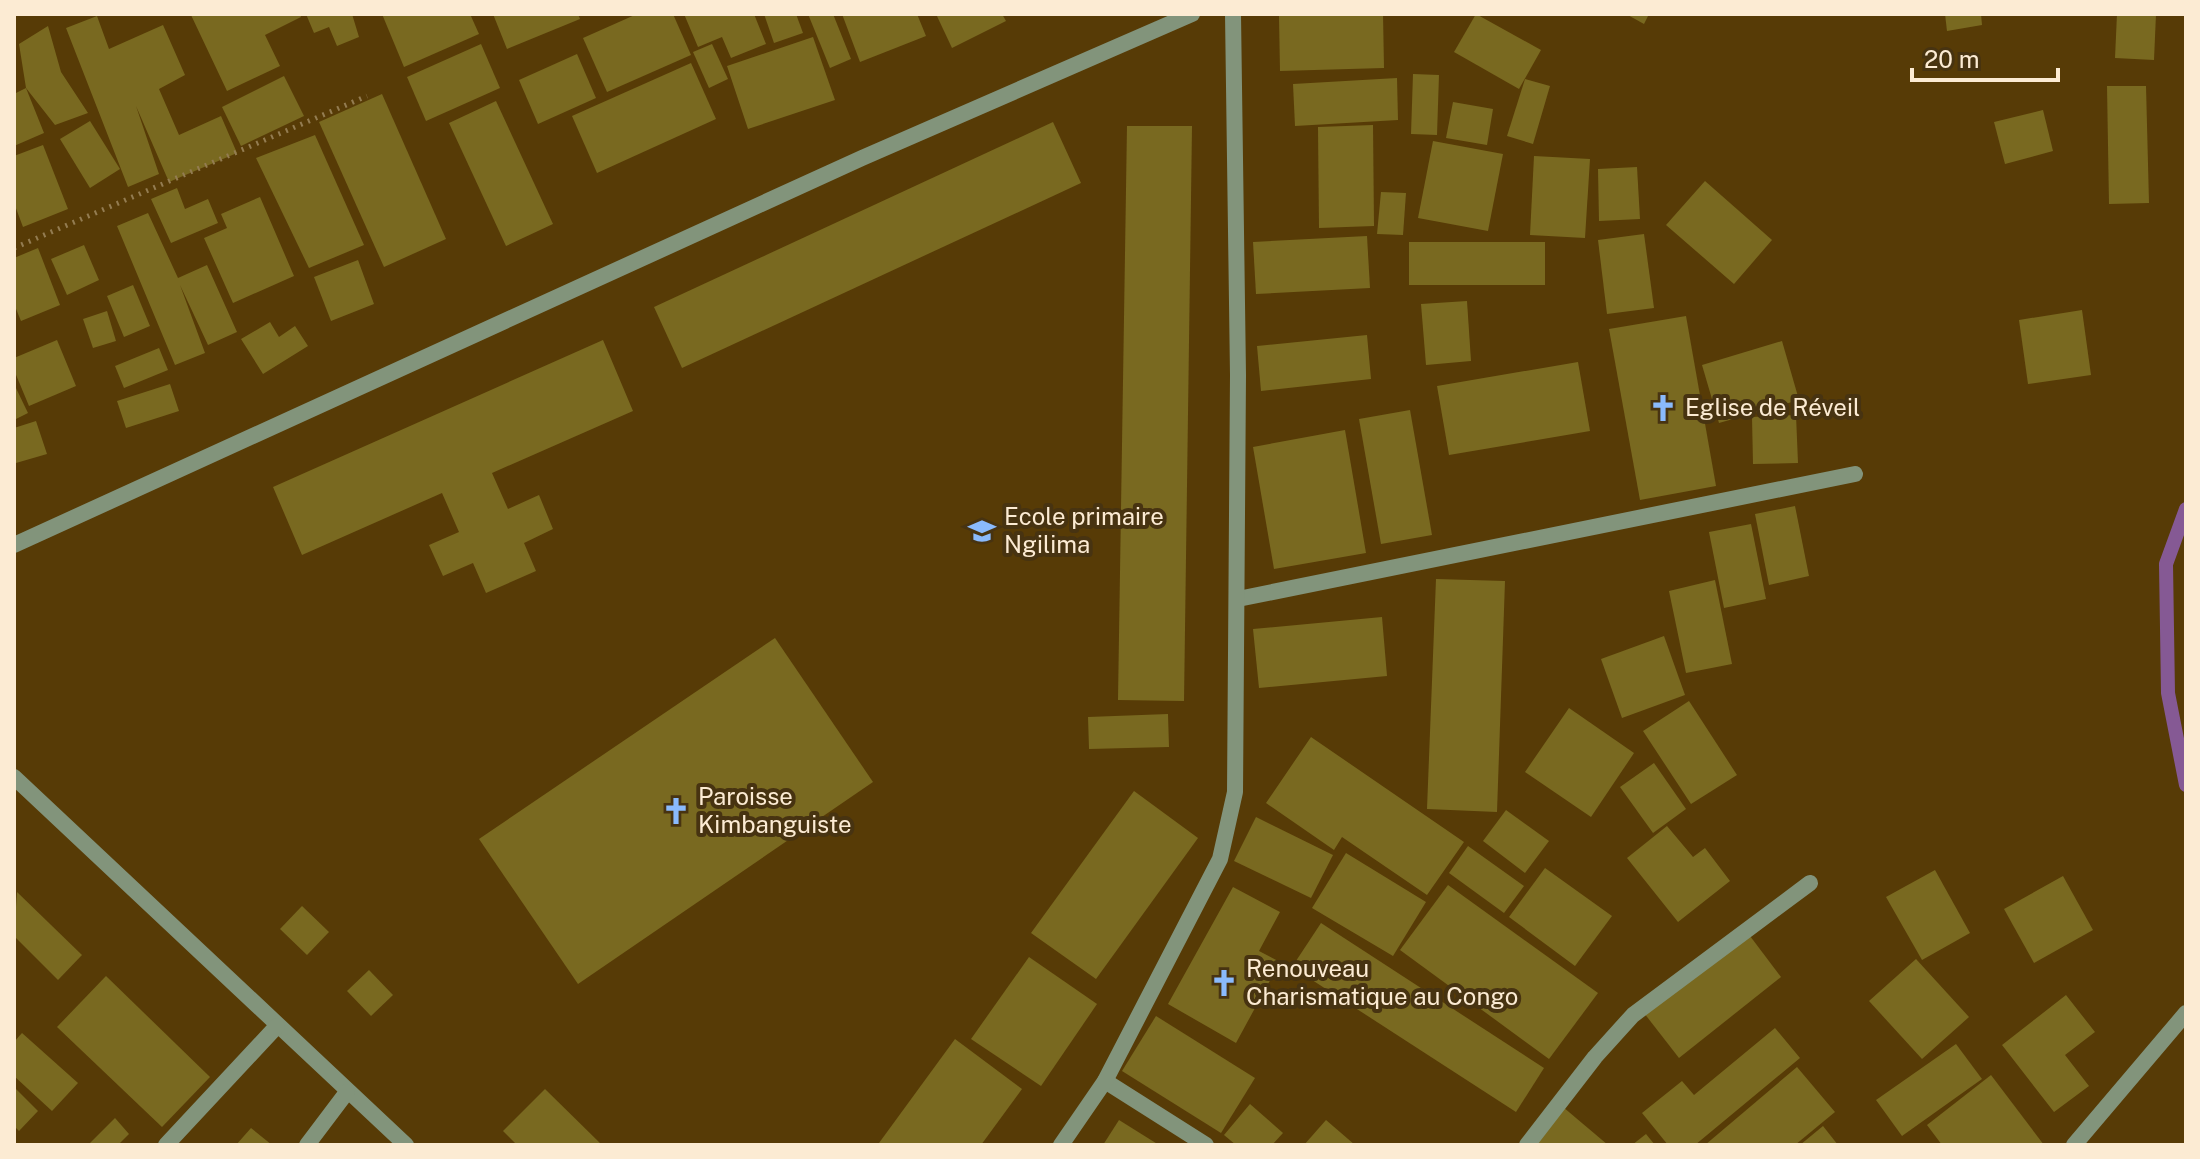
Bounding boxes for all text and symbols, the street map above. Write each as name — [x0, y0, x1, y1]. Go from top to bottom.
scale bar — [1912, 32, 2058, 82]
text: 20 m — [1924, 45, 1980, 73]
church icon: Eglise de Réveil — [1648, 393, 1678, 423]
place label: Eglise de Réveil — [1685, 393, 1860, 421]
place label: Ecole primaire Ngilima — [1004, 502, 1164, 558]
school or university icon: Ecole primaire Ngilima — [967, 516, 997, 546]
place label: Paroisse Kimbanguiste — [698, 782, 852, 838]
church icon: Paroisse Kimbanguiste — [661, 796, 691, 826]
place label: Renouveau Charismatique au Congo — [1246, 954, 1518, 1010]
church icon: Renouveau Charismatique au Congo — [1209, 968, 1239, 998]

